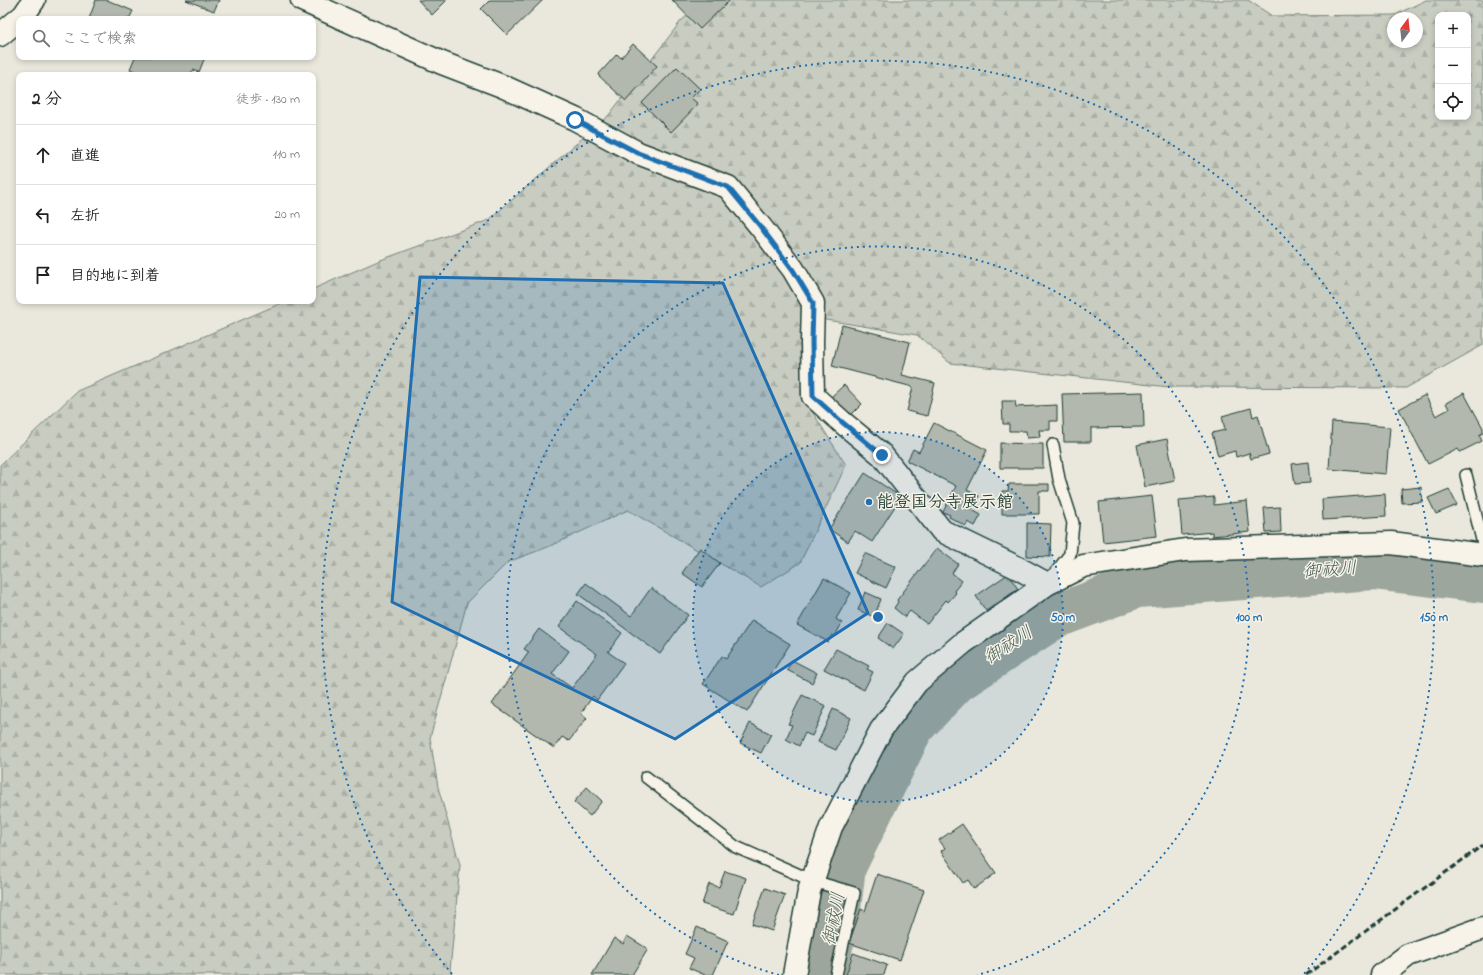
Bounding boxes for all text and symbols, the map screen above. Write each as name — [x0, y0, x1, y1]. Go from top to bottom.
north arrow — [1387, 12, 1423, 48]
map controls — [1435, 12, 1471, 120]
button: + — [1435, 12, 1471, 48]
search box — [16, 16, 316, 60]
icon: search — [30, 27, 52, 49]
text: ここで検索 — [62, 28, 137, 50]
button: − — [1435, 48, 1471, 84]
button: locate — [1435, 84, 1471, 120]
text: 2 分 — [32, 87, 62, 112]
text: 徒歩 · 130 m — [236, 90, 300, 109]
route start — [566, 111, 584, 129]
icon: ahead — [32, 144, 54, 166]
text: 直進 — [70, 145, 100, 167]
text: 110 m — [273, 145, 300, 164]
icon: left — [32, 204, 54, 226]
text: 左折 — [70, 205, 100, 227]
text: 20 m — [275, 205, 300, 224]
icon: arrive — [32, 264, 54, 286]
text: 目的地に到着 — [70, 265, 160, 287]
route end — [873, 446, 891, 464]
place label: 能登国分寺展示館 — [877, 490, 1013, 515]
marker: 能登国分寺展示館 — [864, 497, 874, 507]
water label: 御祓川 — [1302, 556, 1358, 586]
text: 50 m — [1051, 609, 1076, 627]
text: 100 m — [1236, 609, 1263, 627]
text: 150 m — [1420, 609, 1449, 627]
centre of rings — [871, 610, 885, 624]
water label: 御祓川 — [979, 620, 1039, 672]
water label: 御祓川 — [817, 890, 853, 948]

